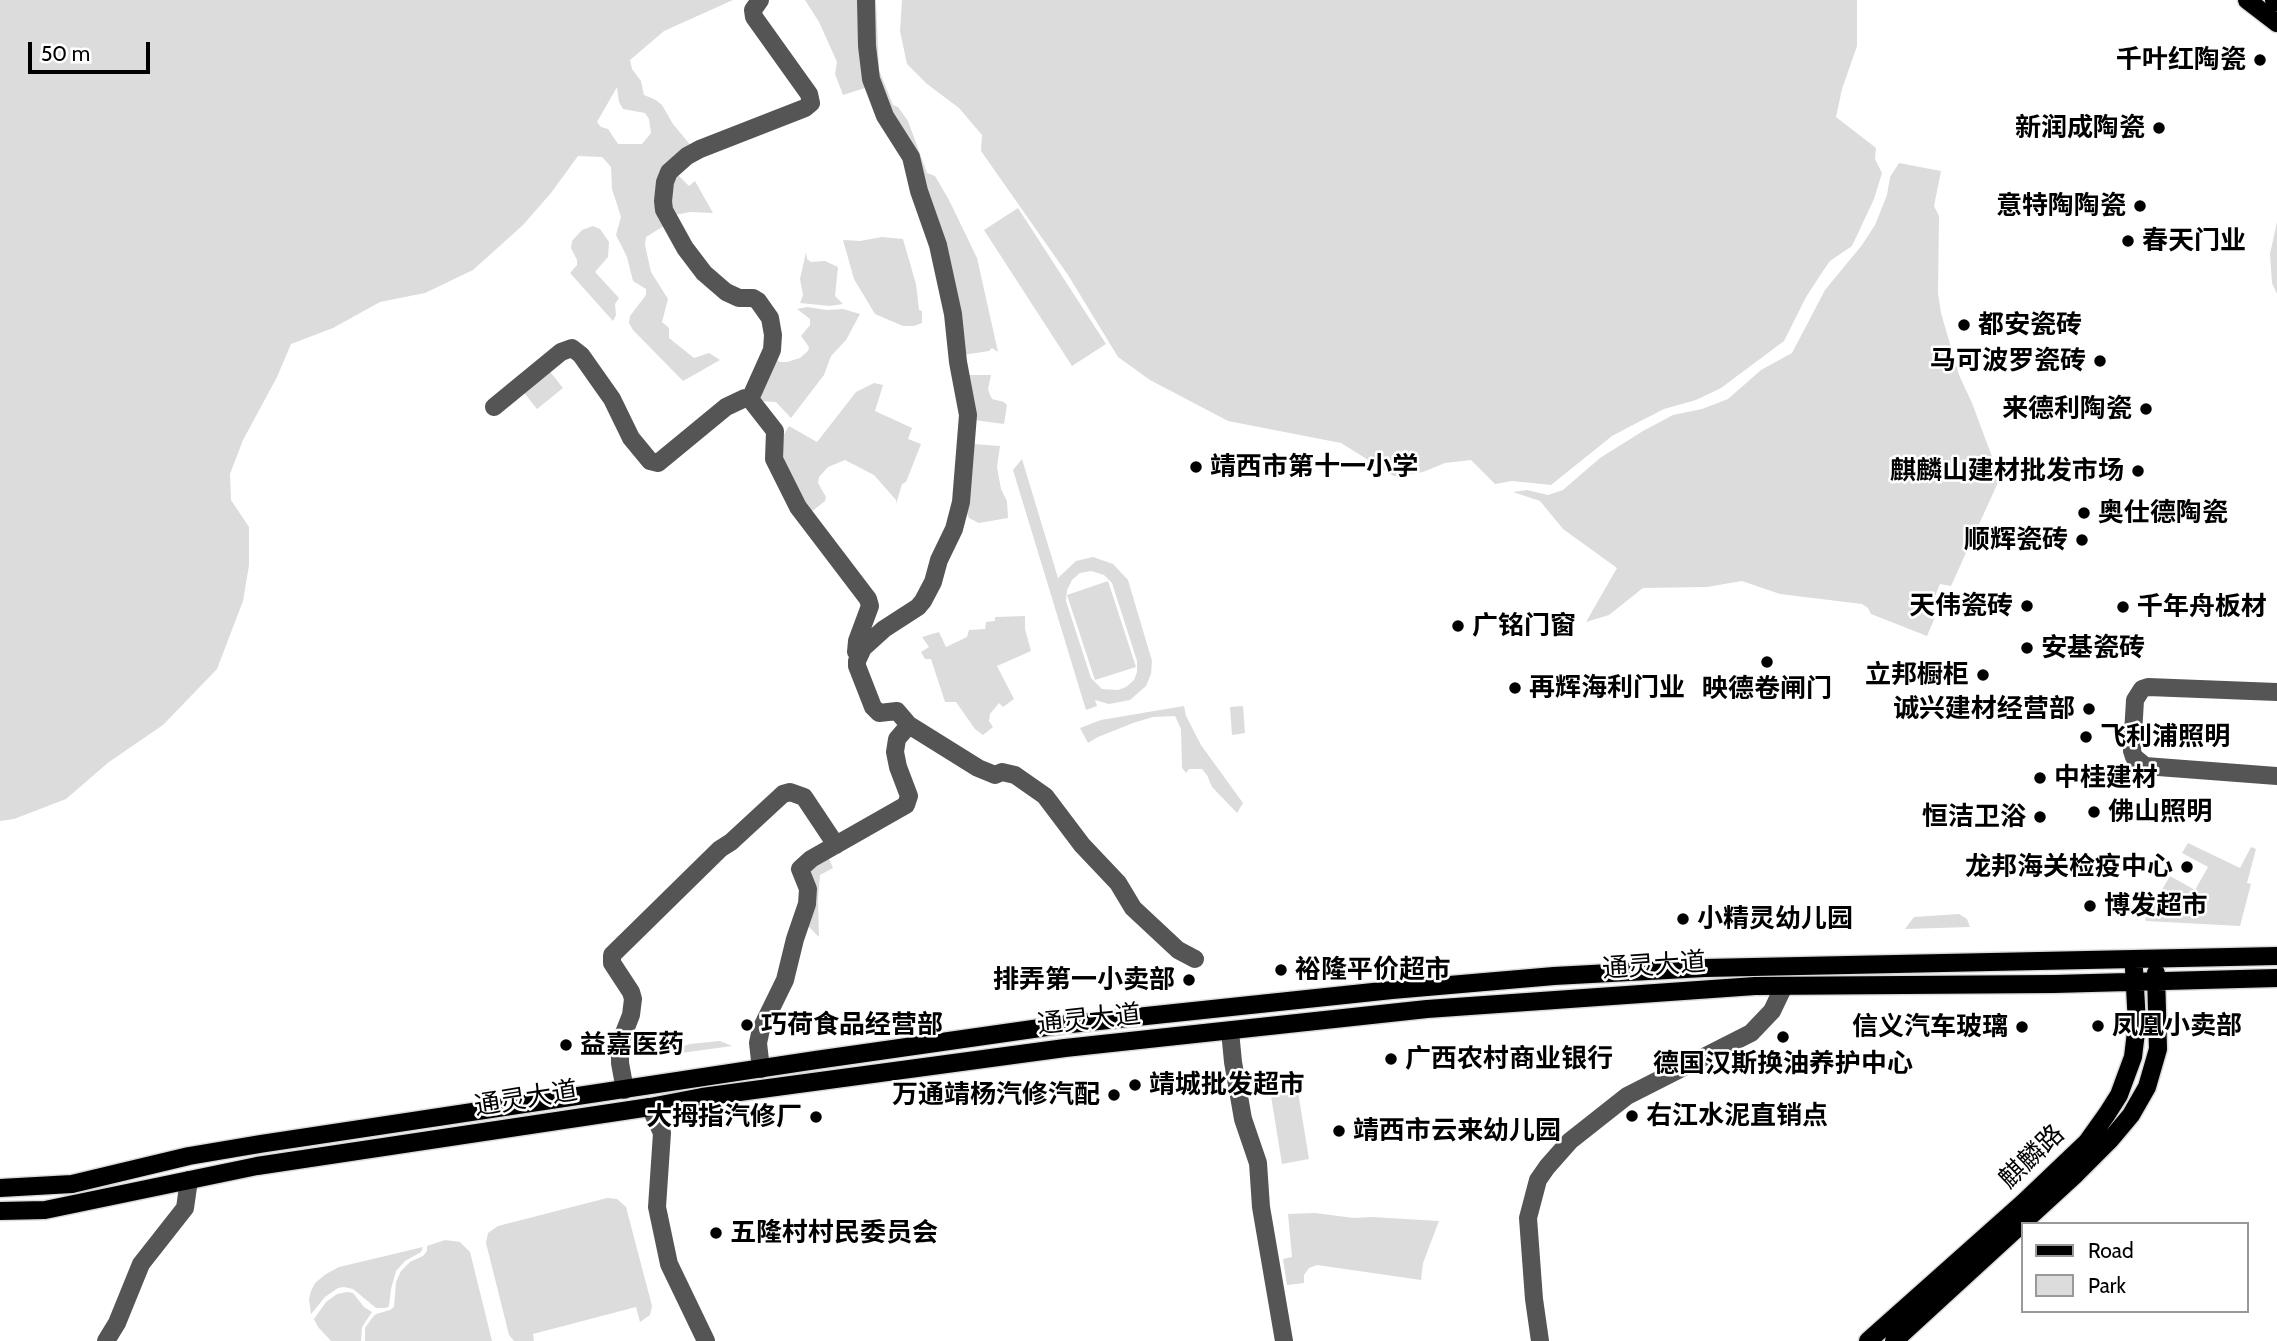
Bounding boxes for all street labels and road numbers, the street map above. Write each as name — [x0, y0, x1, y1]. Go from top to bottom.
street label: 通灵大道 — [1601, 947, 1707, 985]
street label: 通灵大道 — [1036, 999, 1142, 1041]
street label: 通灵大道 — [472, 1075, 580, 1123]
street label: 麒麟路 — [1993, 1119, 2071, 1195]

